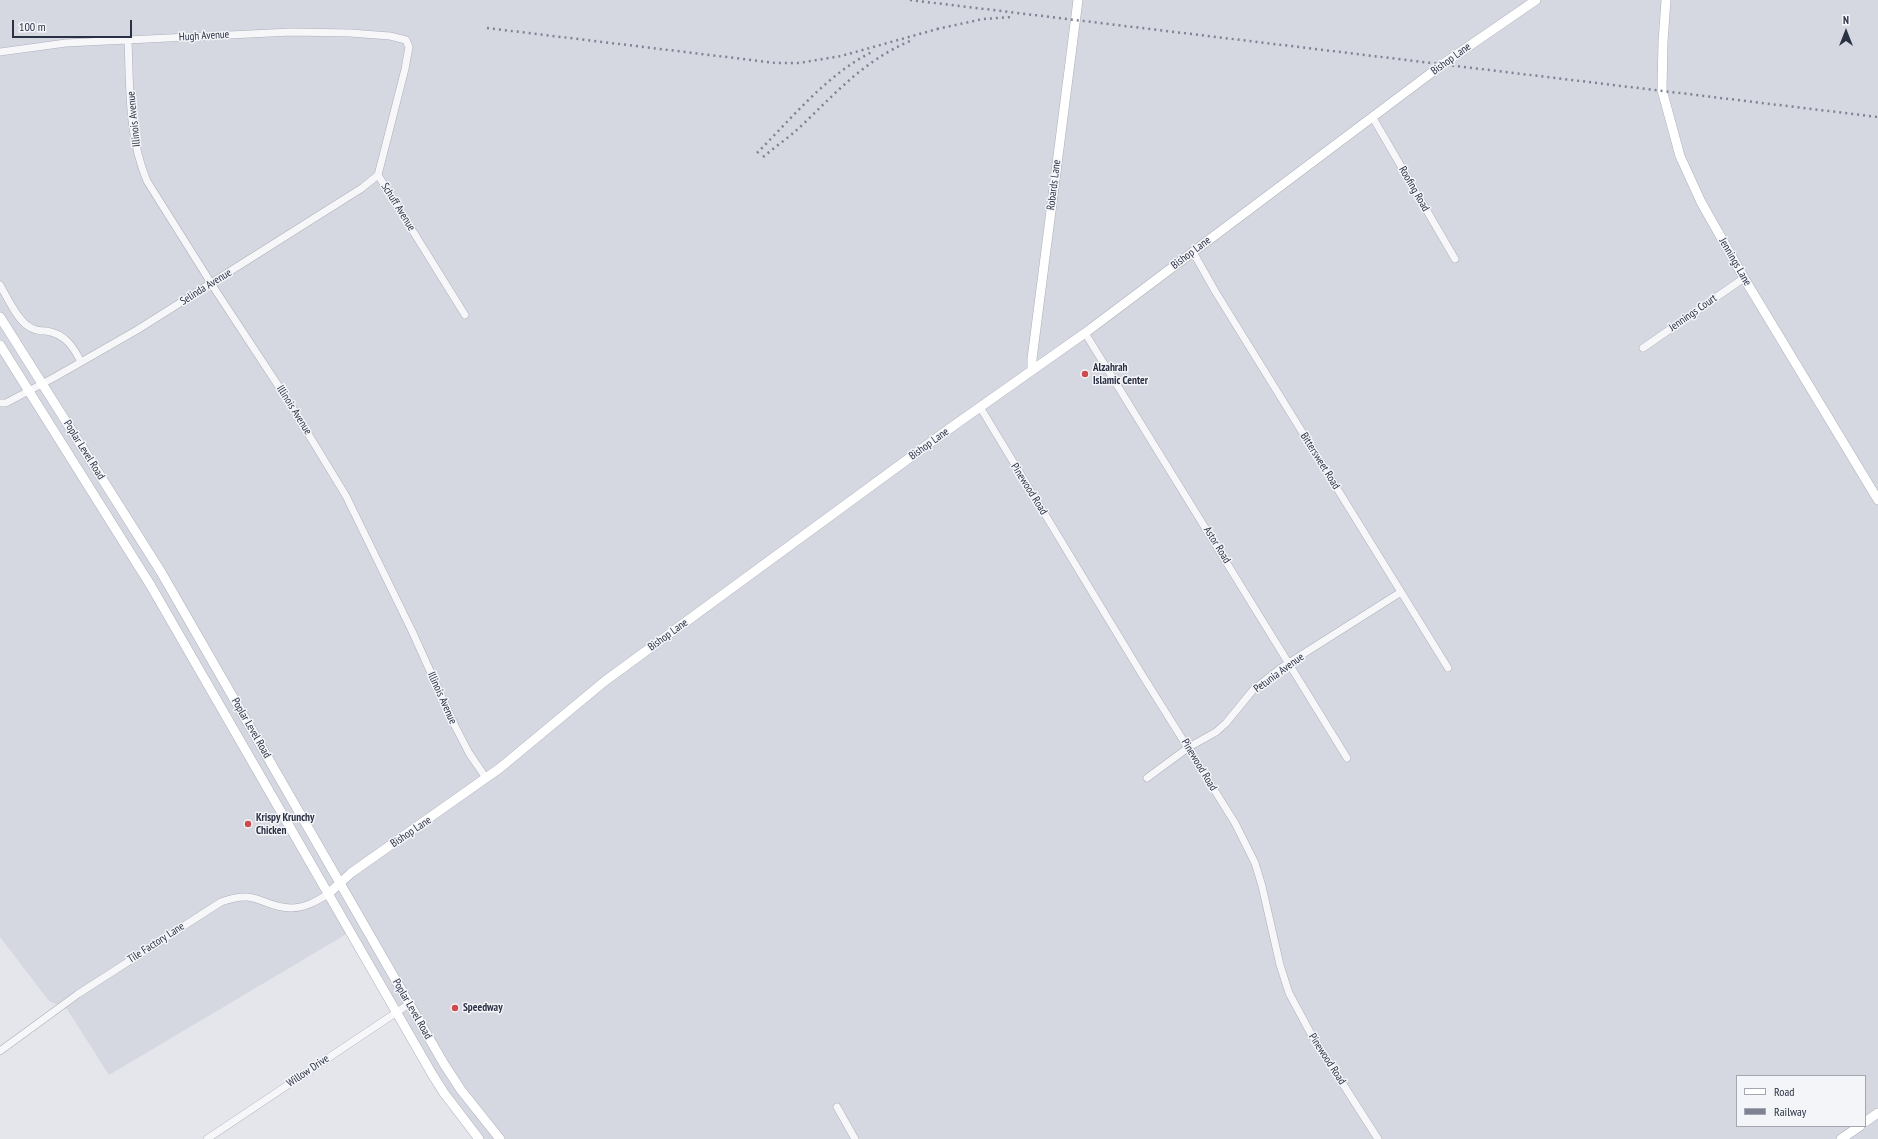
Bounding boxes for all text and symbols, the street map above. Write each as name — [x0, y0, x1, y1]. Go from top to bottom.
scale bar — [14, 12, 134, 38]
north arrow — [1826, 12, 1866, 52]
text: N — [1843, 13, 1849, 27]
text: 100 m — [19, 19, 46, 34]
street label: Hugh Avenue — [178, 28, 230, 44]
street label: Bishop Lane — [1428, 40, 1474, 78]
street label: Illinois Avenue — [125, 91, 143, 147]
street label: Robards Lane — [1044, 159, 1064, 211]
street label: Roofing Road — [1396, 164, 1432, 214]
street label: Schuff Avenue — [378, 181, 418, 233]
street label: Bishop Lane — [1169, 234, 1213, 272]
street label: Jennings Lane — [1716, 236, 1754, 288]
street label: Selinda Avenue — [178, 266, 234, 308]
street label: Jennings Court — [1667, 292, 1719, 334]
place label: Alzahrah Islamic Center — [1093, 361, 1148, 387]
marker: Alzahrah Islamic Center — [1080, 369, 1090, 379]
street label: Illinois Avenue — [274, 383, 314, 437]
street label: Poplar Level Road — [61, 418, 107, 482]
street label: Bishop Lane — [906, 425, 952, 463]
street label: Bittersweet Road — [1297, 430, 1343, 492]
street label: Pinewood Road — [1008, 461, 1050, 517]
street label: Astor Road — [1201, 524, 1233, 566]
street label: Bishop Lane — [645, 616, 691, 654]
street label: Petunia Avenue — [1251, 650, 1307, 696]
street label: Illinois Avenue — [425, 670, 459, 726]
street label: Poplar Level Road — [228, 696, 274, 760]
street label: Pinewood Road — [1178, 737, 1220, 793]
place label: Krispy Krunchy Chicken — [256, 811, 314, 837]
street label: Bishop Lane — [388, 814, 434, 850]
marker: Krispy Krunchy Chicken — [243, 819, 253, 829]
street label: Tile Factory Lane — [125, 920, 187, 966]
street label: Poplar Level Road — [389, 977, 435, 1041]
place label: Speedway — [463, 1001, 503, 1015]
marker: Speedway — [450, 1003, 460, 1013]
street label: Pinewood Road — [1306, 1031, 1348, 1087]
street label: Willow Drive — [284, 1052, 332, 1090]
legend — [1736, 1075, 1866, 1127]
text: Road — [1774, 1084, 1794, 1099]
text: Railway — [1774, 1104, 1806, 1119]

